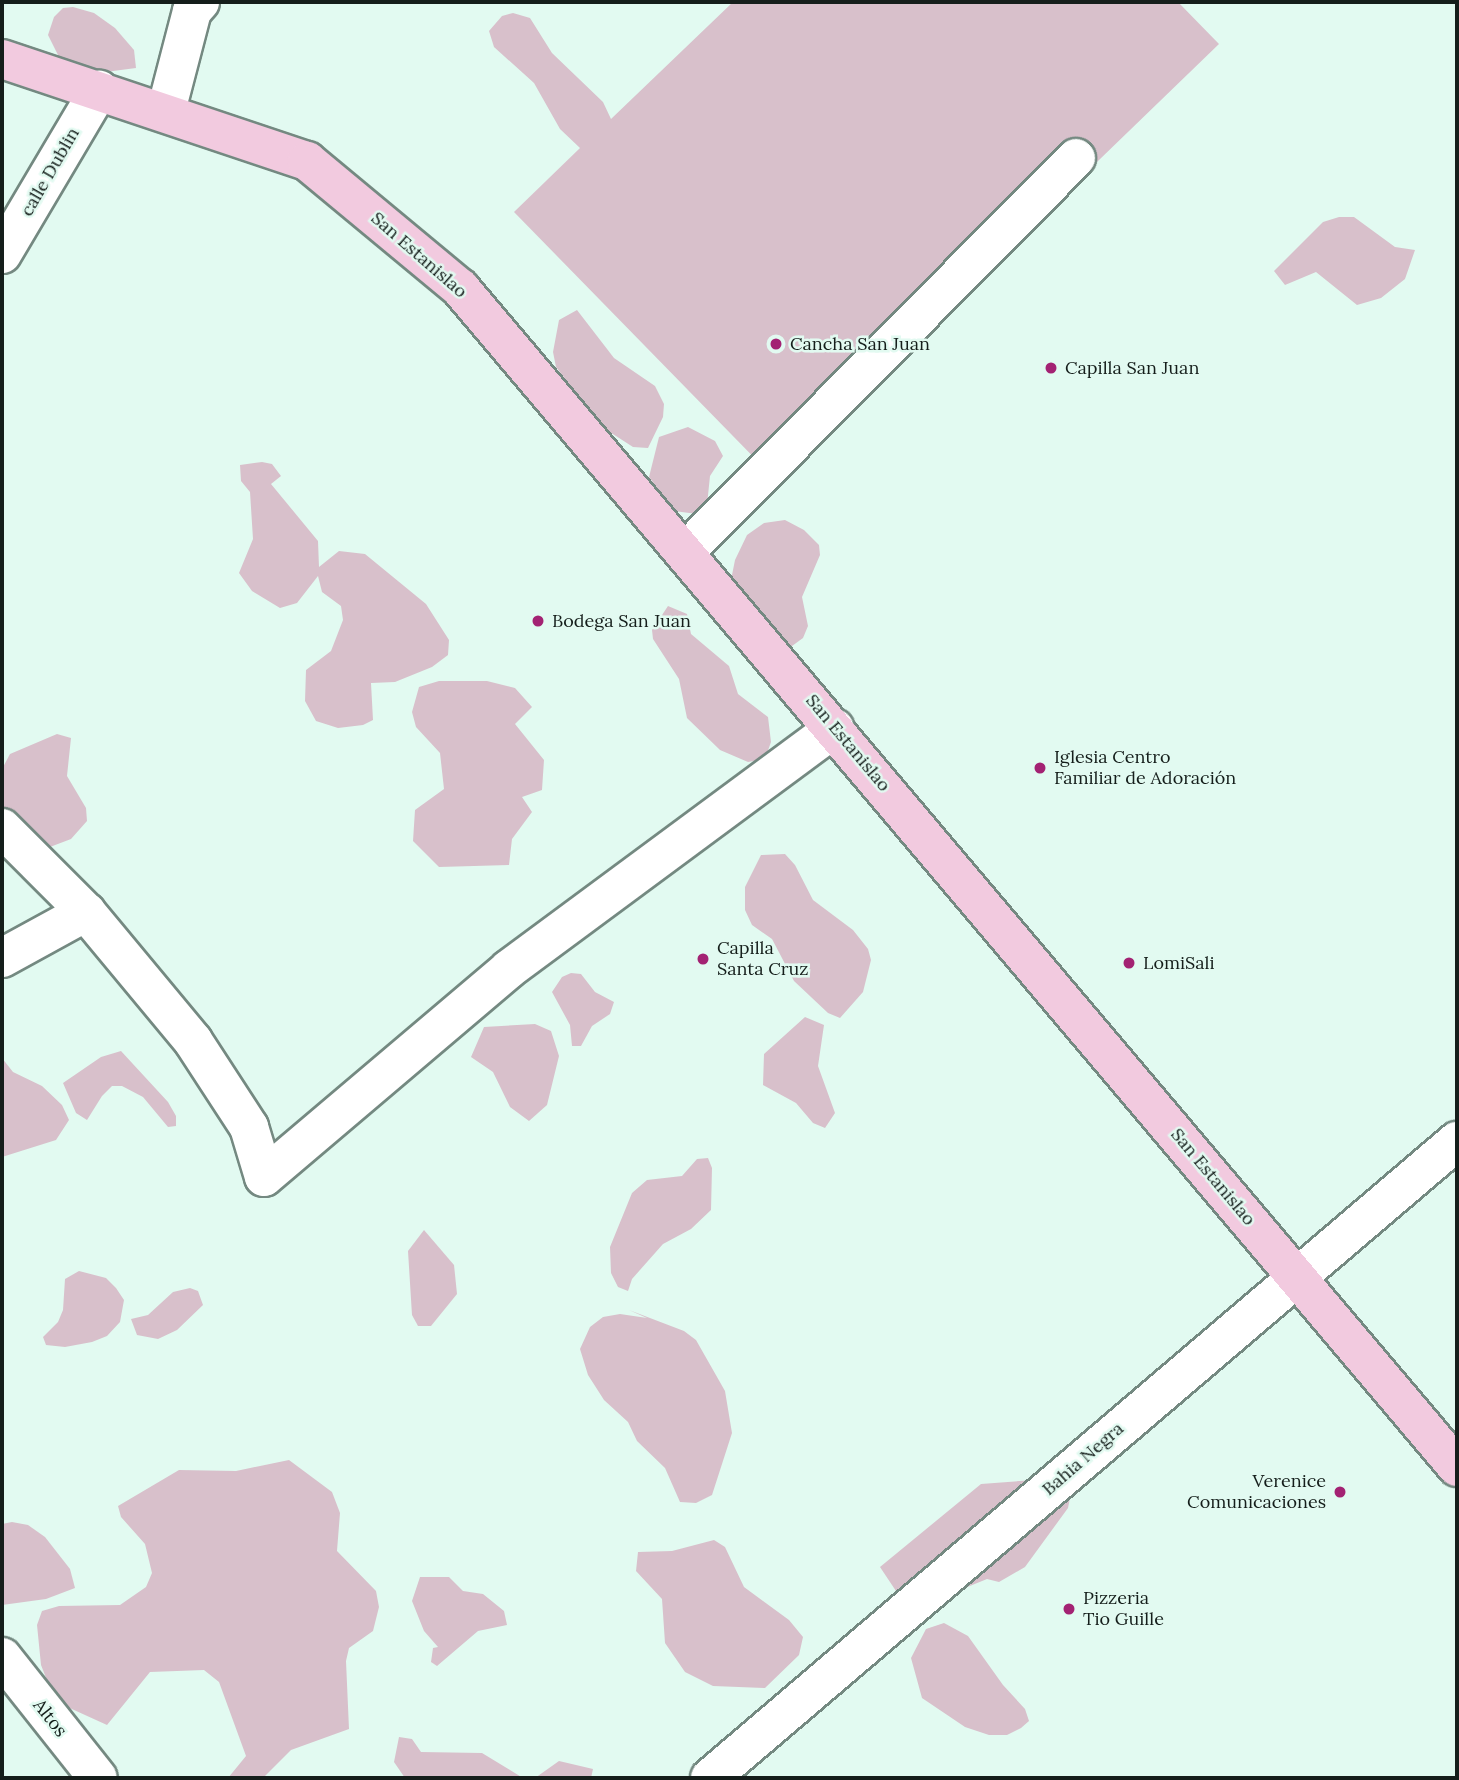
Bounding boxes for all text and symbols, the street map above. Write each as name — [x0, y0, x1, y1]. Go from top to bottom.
street label: calle Dublin — [16, 124, 84, 220]
street label: San Estanislao — [367, 207, 471, 303]
place label: Cancha San Juan — [790, 333, 930, 355]
marker: Cancha San Juan — [768, 336, 784, 352]
place label: Capilla San Juan — [1065, 357, 1199, 379]
marker: Capilla San Juan — [1043, 360, 1059, 376]
place label: Bodega San Juan — [552, 610, 691, 632]
marker: Bodega San Juan — [530, 613, 546, 629]
street label: San Estanislao — [801, 690, 895, 796]
place label: Iglesia Centro Familiar de Adoración — [1054, 747, 1236, 790]
marker: Iglesia Centro Familiar de Adoración — [1032, 760, 1048, 776]
place label: Capilla Santa Cruz — [717, 938, 809, 981]
marker: Capilla Santa Cruz — [695, 951, 711, 967]
place label: LomiSali — [1143, 952, 1215, 974]
marker: LomiSali — [1121, 955, 1137, 971]
street label: San Estanislao — [1166, 1124, 1260, 1230]
street label: Bahia Negra — [1038, 1418, 1128, 1500]
place label: Verenice Comunicaciones — [1187, 1471, 1326, 1514]
marker: Verenice Comunicaciones — [1332, 1484, 1348, 1500]
place label: Pizzeria Tio Guille — [1083, 1588, 1164, 1630]
marker: Pizzeria Tio Guille — [1061, 1601, 1077, 1617]
street label: Altos — [28, 1695, 72, 1741]

